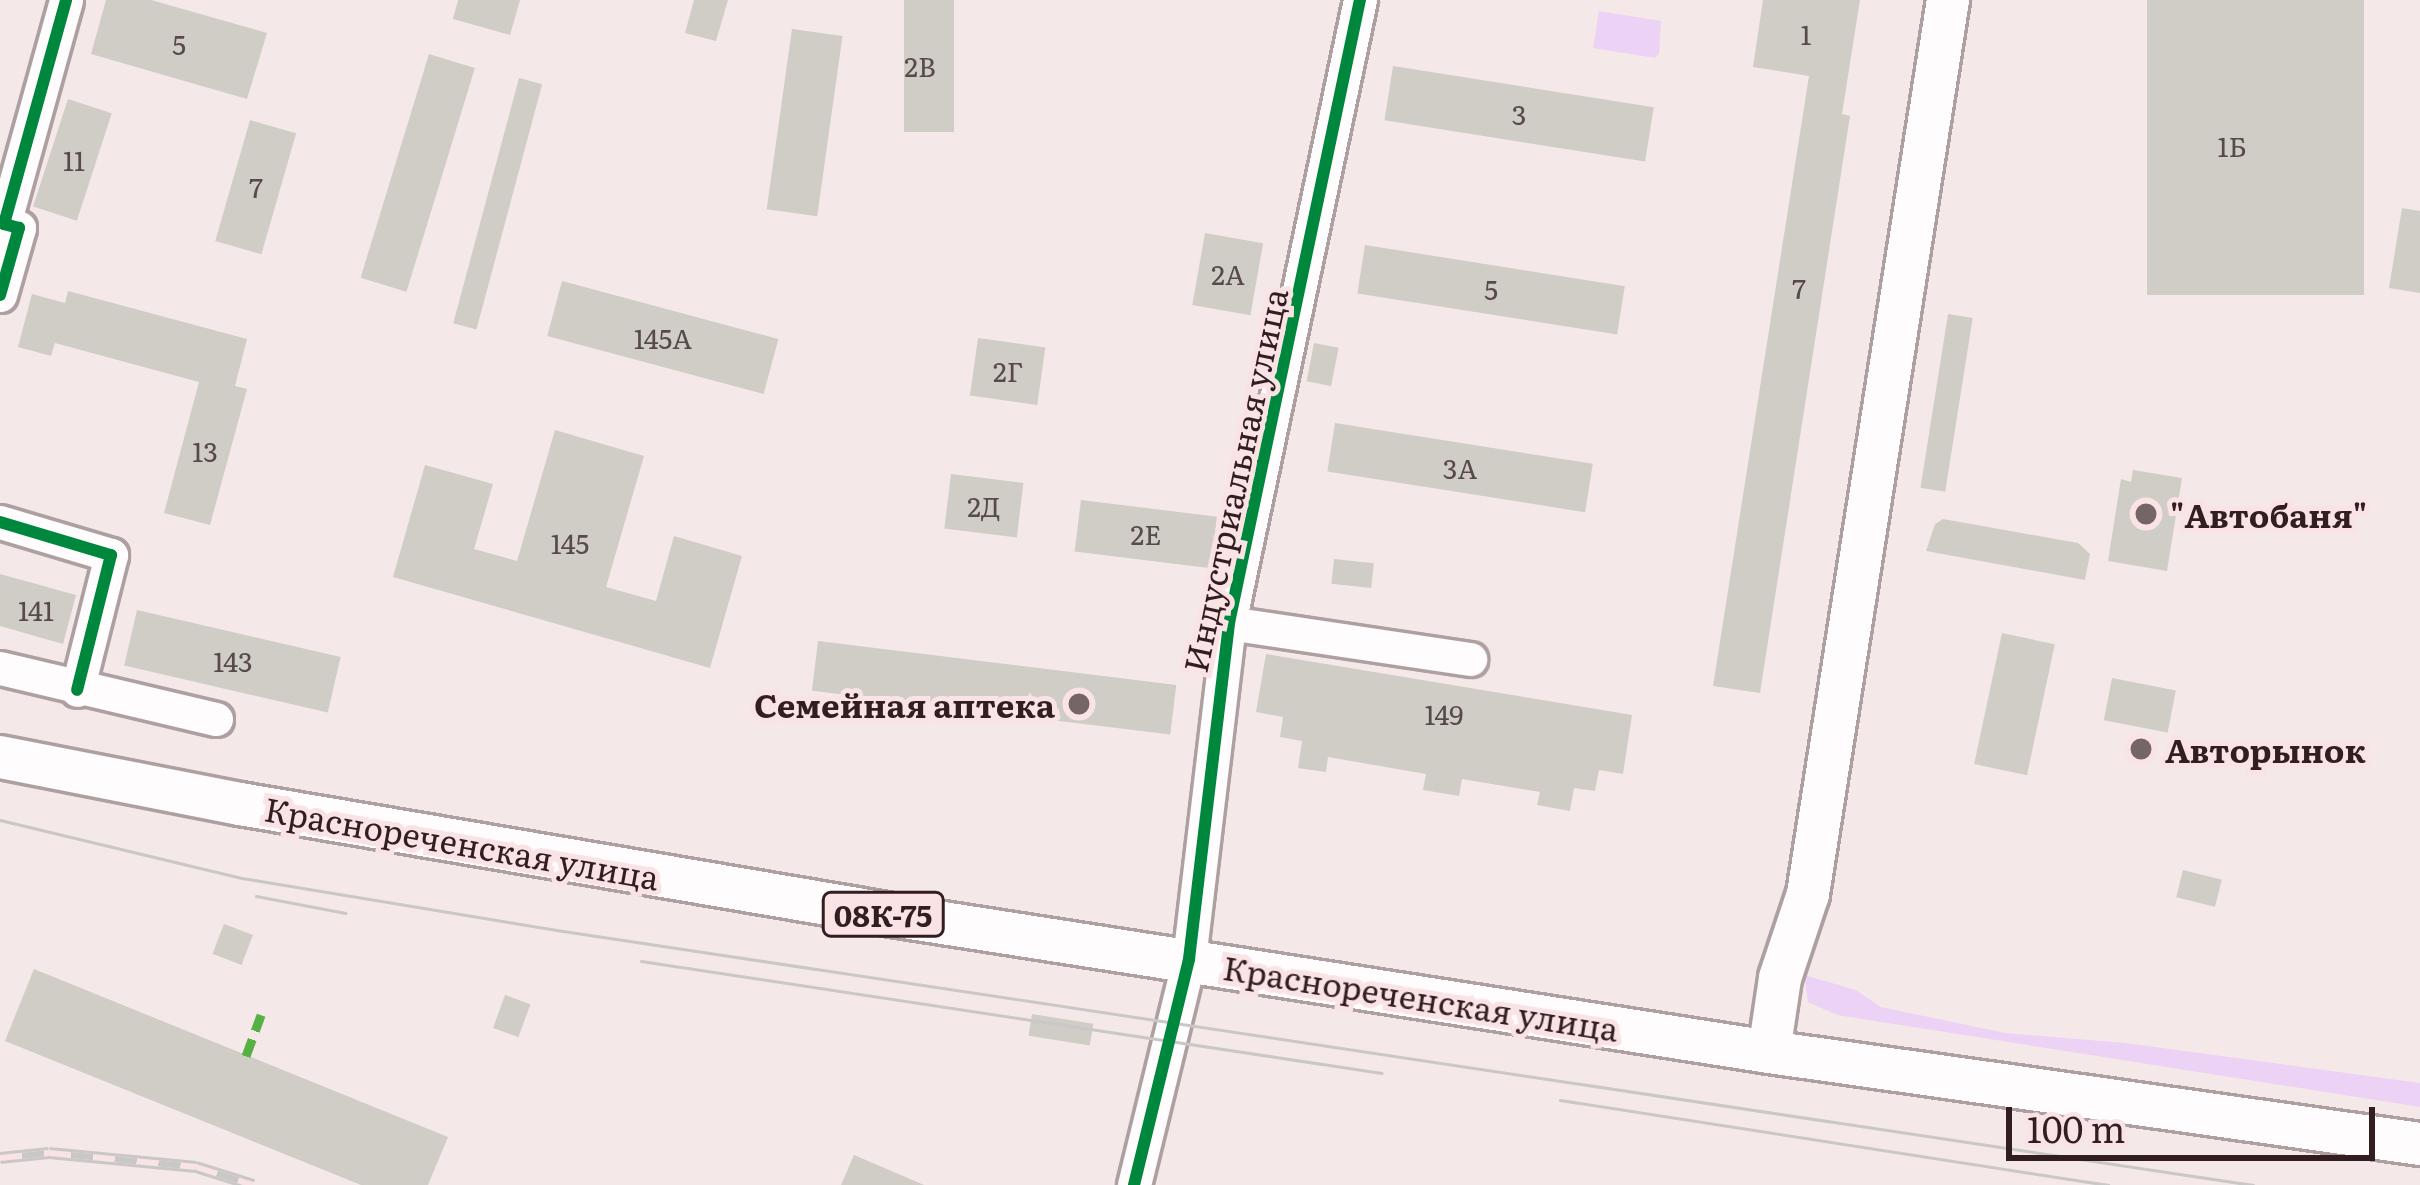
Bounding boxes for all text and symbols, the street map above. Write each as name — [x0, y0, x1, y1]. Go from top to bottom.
house number: 1 — [1801, 18, 1811, 50]
house number: 5 — [172, 28, 186, 60]
house number: 2В — [904, 50, 936, 82]
house number: 3 — [1512, 98, 1526, 130]
house number: 1Б — [2218, 130, 2246, 162]
house number: 11 — [63, 144, 85, 176]
house number: 7 — [249, 171, 263, 203]
house number: 2А — [1211, 258, 1245, 290]
house number: 7 — [1792, 272, 1806, 304]
house number: 5 — [1484, 273, 1498, 305]
street label: Индустриальная улица — [1174, 284, 1294, 676]
house number: 145А — [634, 322, 692, 354]
house number: 2Г — [993, 355, 1023, 387]
house number: 13 — [192, 435, 218, 467]
house number: 3А — [1443, 452, 1477, 484]
house number: 2Д — [967, 490, 1001, 522]
place label: "Автобаня" — [2170, 494, 2367, 534]
marker: "Автобаня" — [2133, 501, 2159, 527]
house number: 2Е — [1131, 518, 1161, 550]
house number: 145 — [551, 527, 589, 559]
house number: 141 — [18, 594, 54, 626]
house number: 143 — [213, 645, 253, 677]
place label: Семейная аптека — [754, 684, 1055, 724]
marker: Семейная аптека — [1066, 691, 1092, 717]
house number: 149 — [1425, 698, 1463, 730]
place label: Авторынок — [2165, 729, 2366, 769]
marker: Авторынок — [2128, 736, 2154, 762]
street label: Краснореченская улица — [262, 788, 662, 896]
road number: 08К-75 — [820, 890, 946, 938]
street label: Краснореченская улица — [1220, 946, 1622, 1048]
scale bar — [2012, 1083, 2381, 1157]
text: 100 m — [2027, 1101, 2125, 1154]

